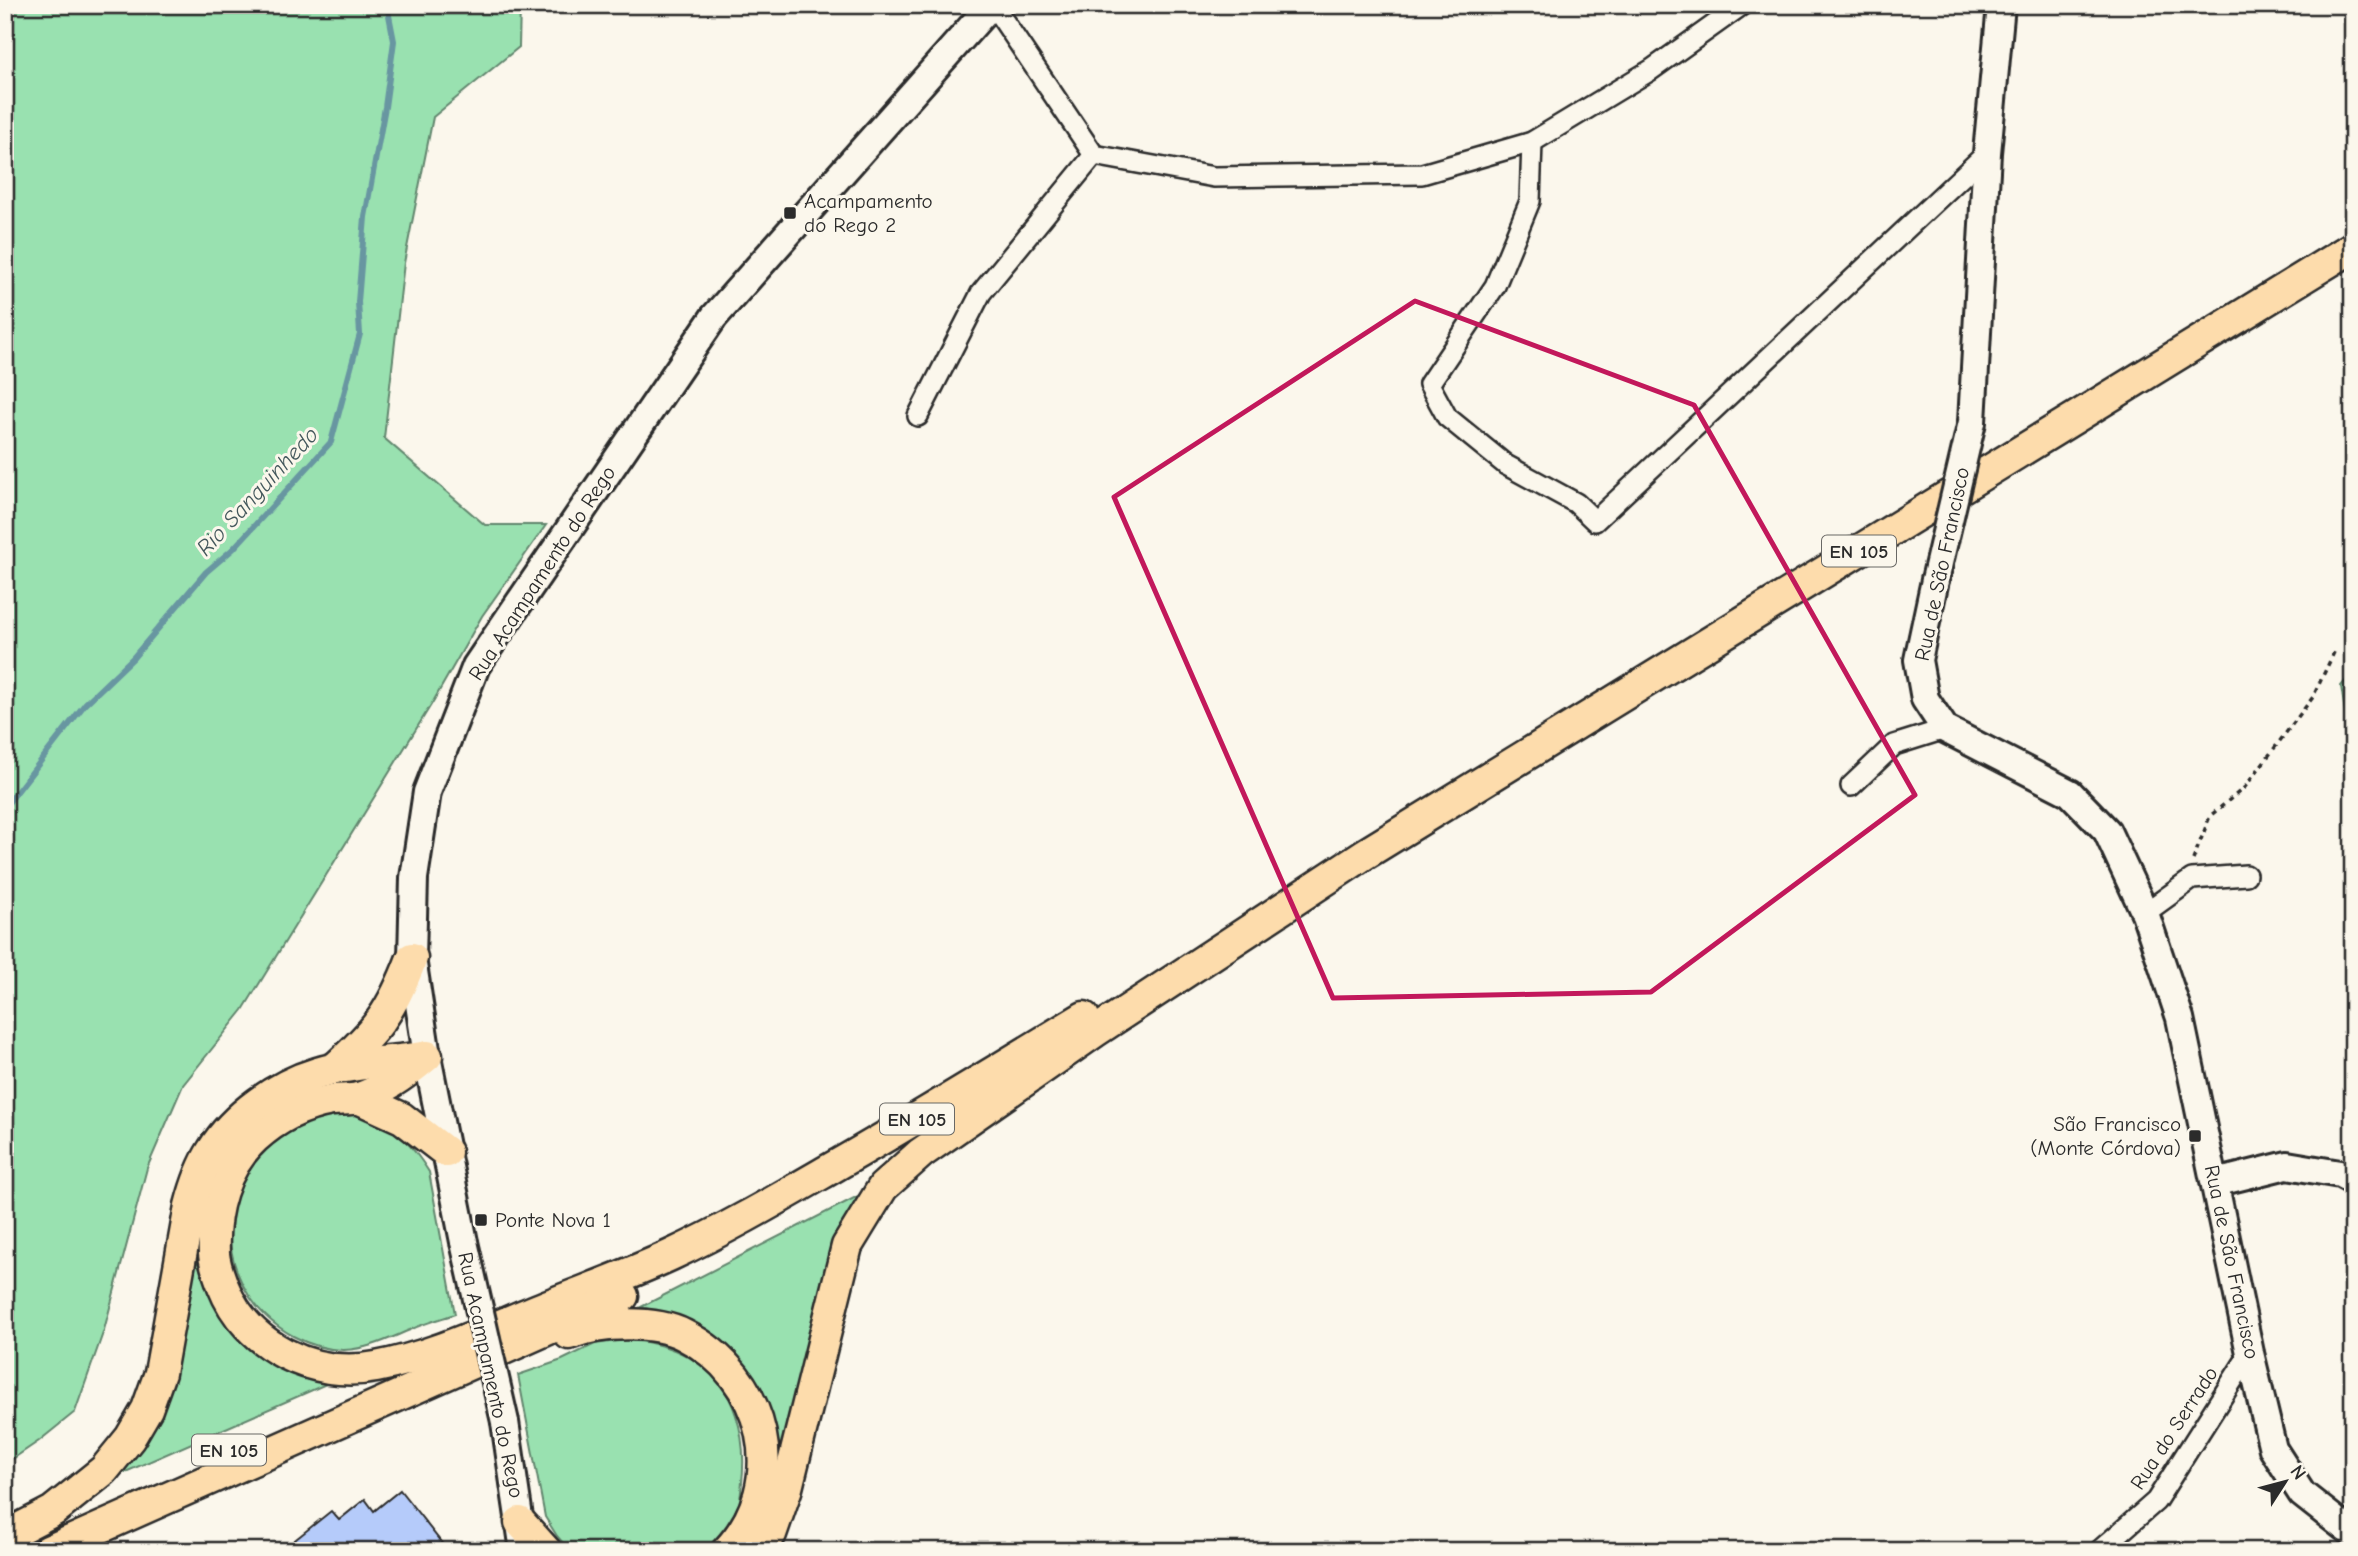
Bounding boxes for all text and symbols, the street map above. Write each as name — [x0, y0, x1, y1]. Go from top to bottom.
place label: Acampamento do Rego 2 — [804, 189, 933, 237]
marker: Acampamento do Rego 2 — [782, 205, 798, 221]
water label: Rio Sanguinhedo — [191, 421, 324, 561]
street label: Rua Acampamento do Rego — [464, 461, 620, 685]
street label: Rua de São Francisco — [1910, 465, 1974, 663]
road number: EN 105 — [1822, 536, 1896, 566]
road number: EN 105 — [880, 1104, 954, 1134]
place label: São Francisco (Monte Córdova) — [2030, 1112, 2181, 1160]
marker: São Francisco (Monte Córdova) — [2187, 1128, 2203, 1144]
street label: Rua de São Francisco — [2200, 1163, 2264, 1361]
place label: Ponte Nova 1 — [495, 1208, 611, 1232]
marker: Ponte Nova 1 — [473, 1212, 489, 1228]
street label: Rua Acampamento do Rego — [453, 1250, 529, 1500]
street label: Rua do Serrado — [2125, 1362, 2223, 1494]
road number: EN 105 — [192, 1434, 266, 1466]
north arrow — [2250, 1448, 2320, 1518]
text: N — [2285, 1461, 2310, 1484]

